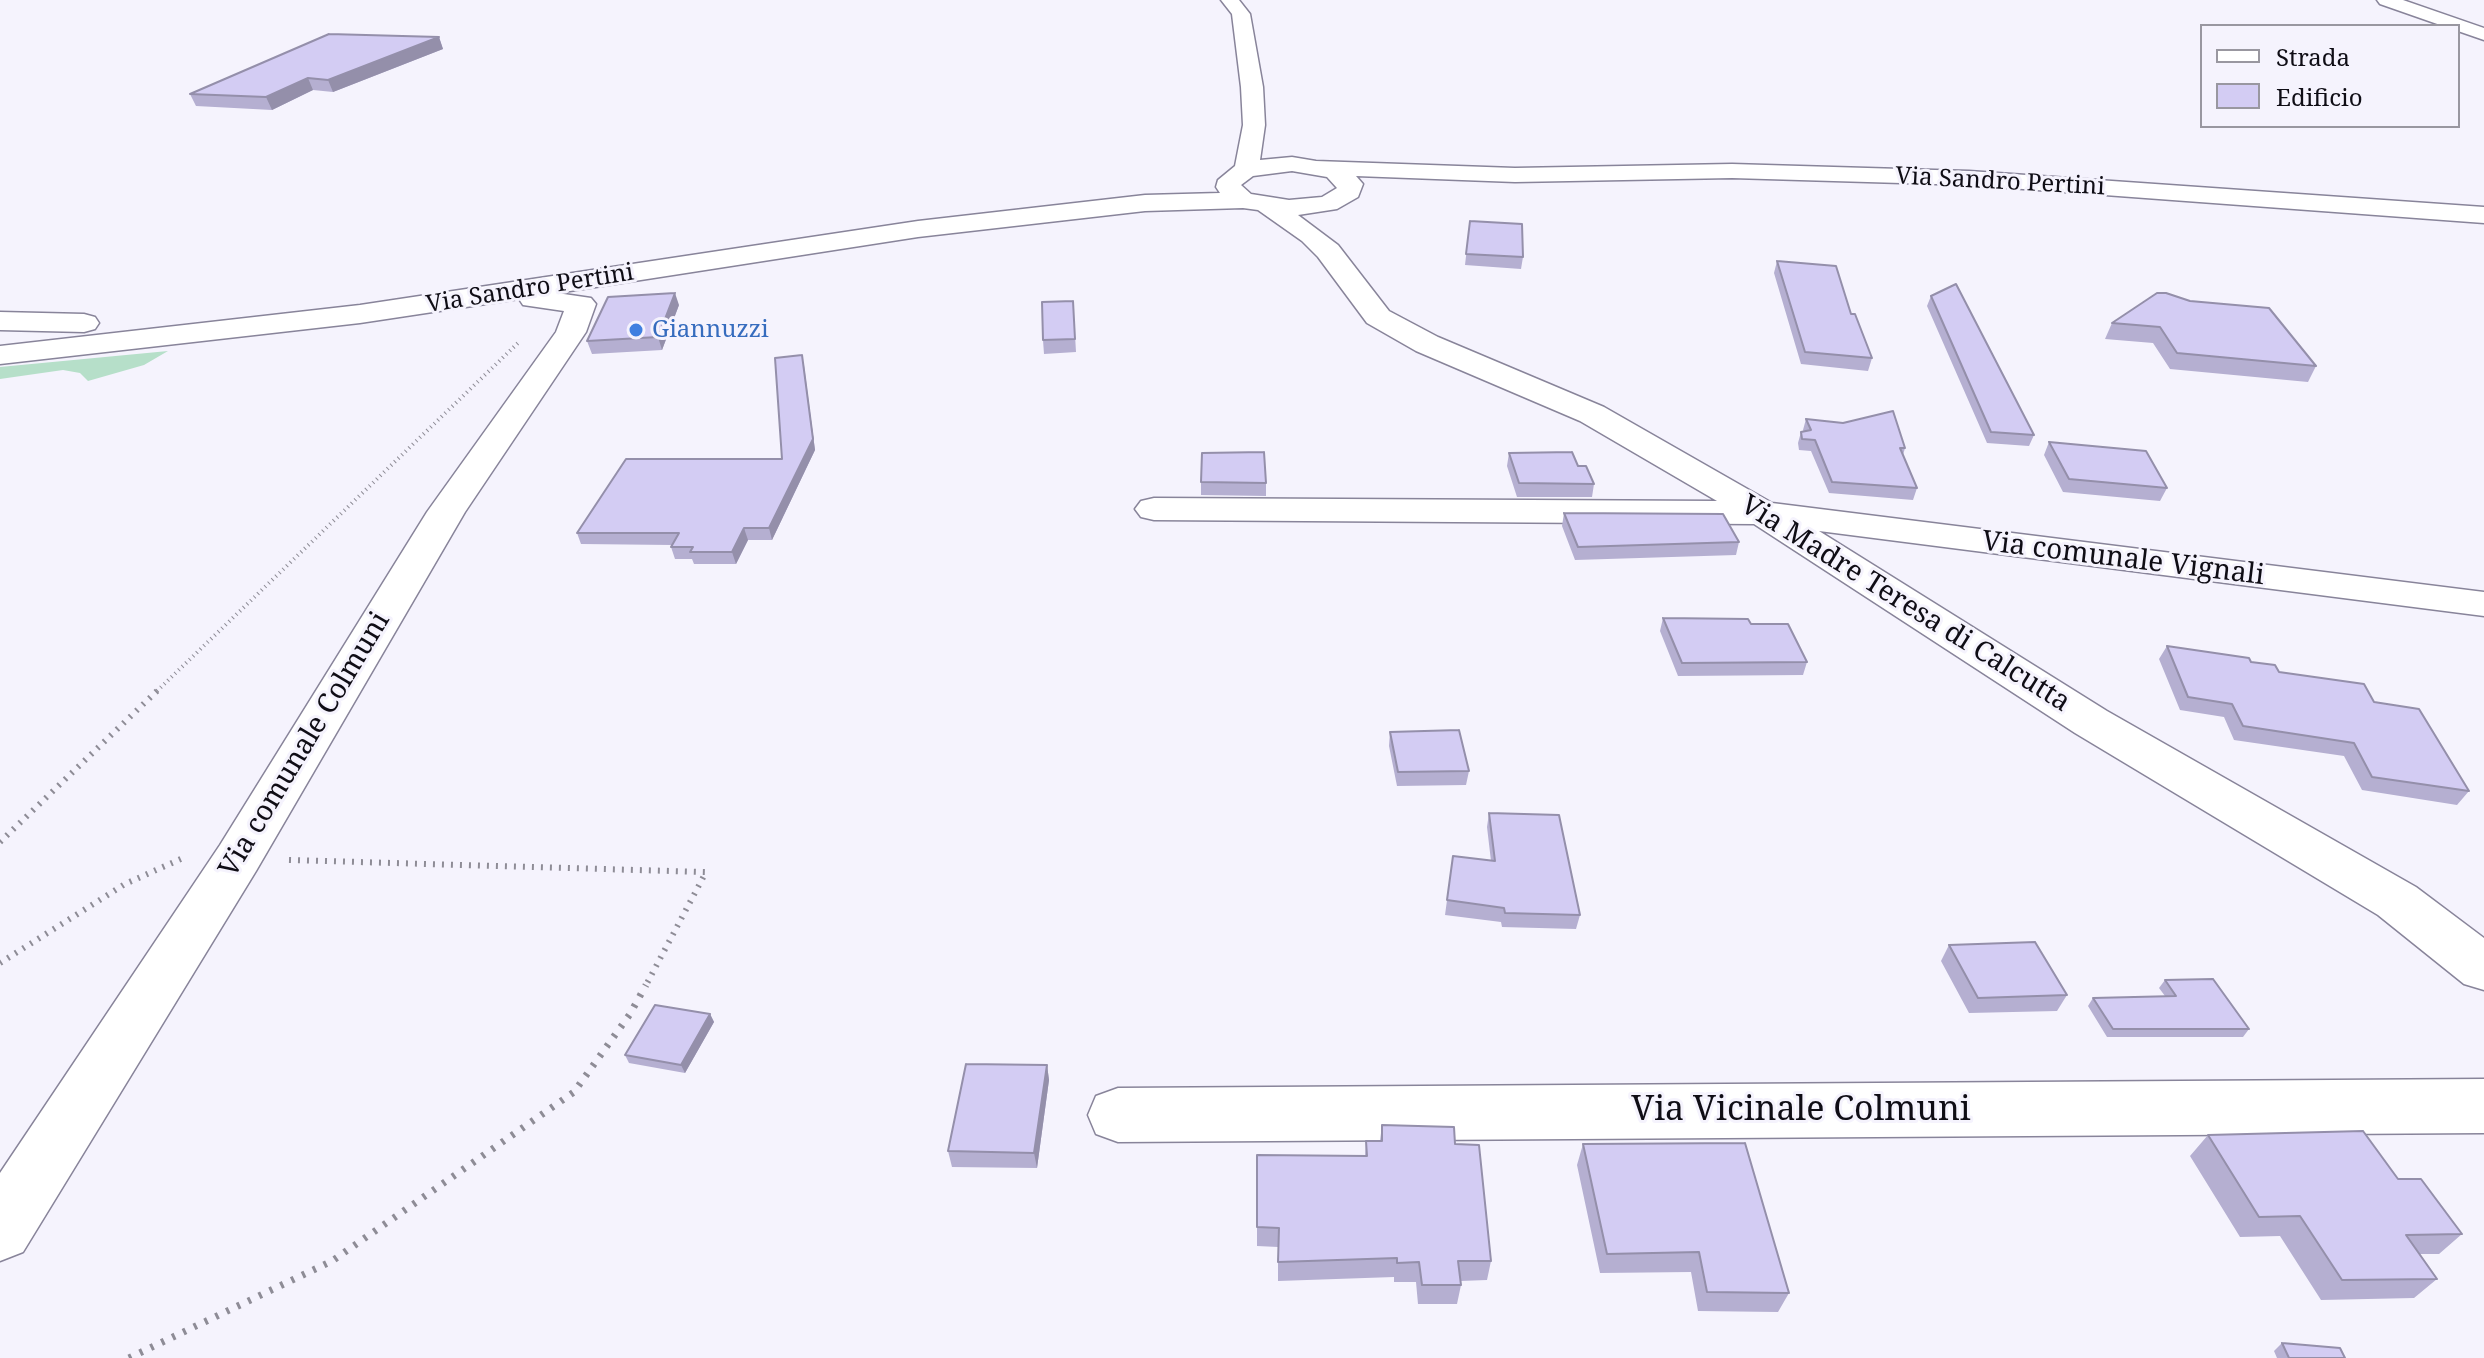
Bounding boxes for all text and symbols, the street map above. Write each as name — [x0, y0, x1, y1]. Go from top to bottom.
legend — [2200, 24, 2460, 128]
text: Strada — [2276, 40, 2350, 73]
text: Edificio — [2276, 80, 2363, 113]
street label: Via Sandro Pertini — [1895, 162, 2105, 202]
street label: Via Sandro Pertini — [424, 258, 636, 320]
place label: Giannuzzi — [652, 316, 769, 344]
marker: Giannuzzi — [627, 321, 645, 339]
street label: Via Madre Teresa di Calcutta — [1734, 488, 2076, 720]
street label: Via comunale Vignali — [1980, 525, 2266, 593]
street label: Via comunale Colmuni — [213, 606, 397, 884]
street label: Via Vicinale Colmuni — [1631, 1090, 1971, 1130]

